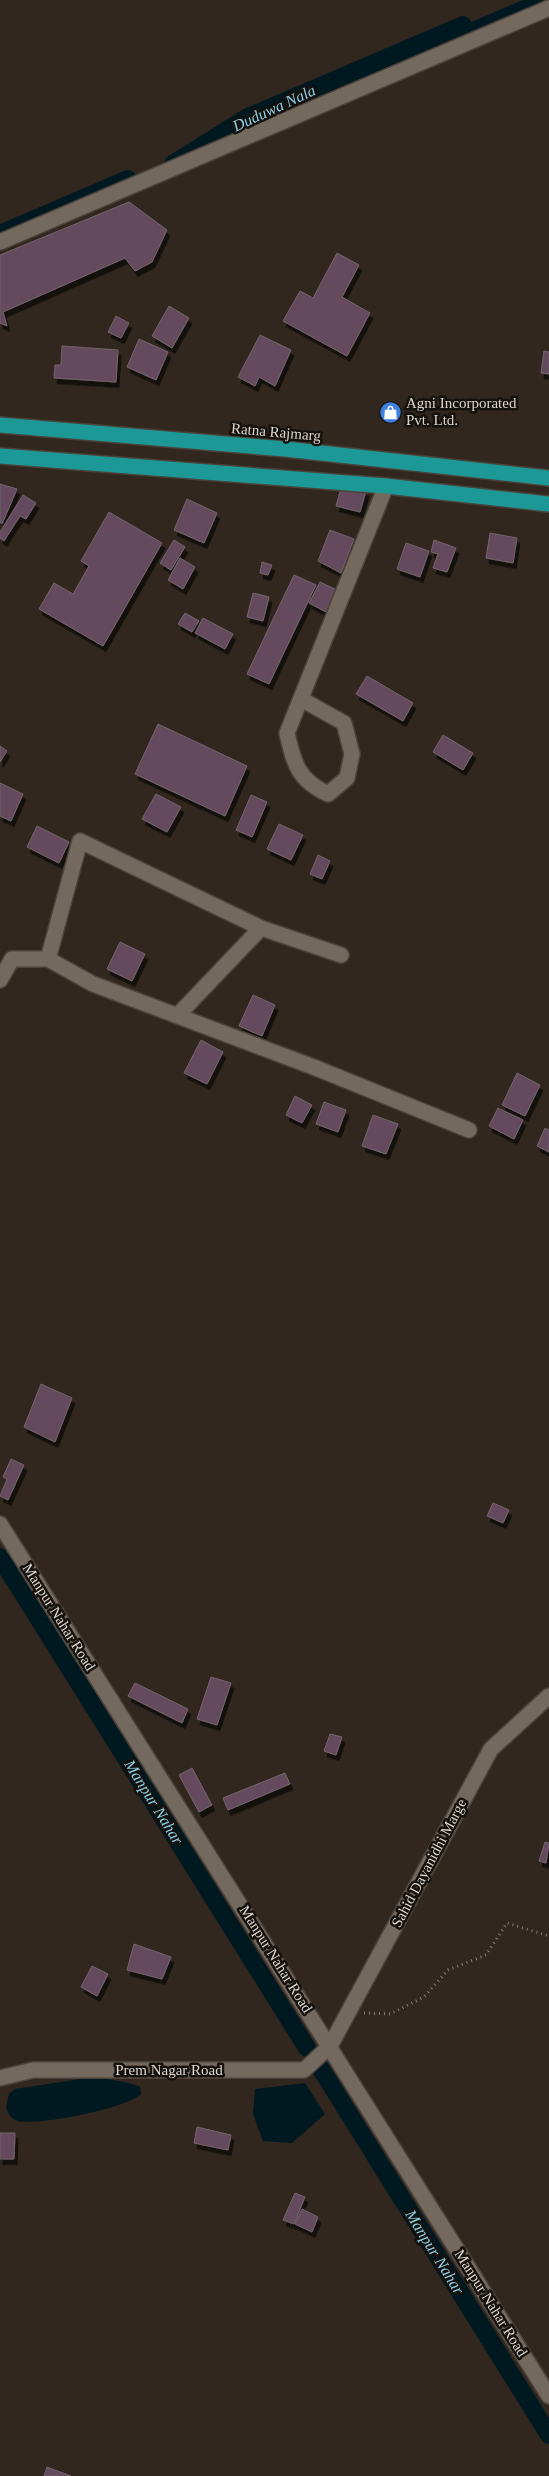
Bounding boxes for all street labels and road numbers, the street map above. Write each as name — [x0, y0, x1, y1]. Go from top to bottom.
street label: Ratna Rajmarg — [230, 420, 322, 444]
street label: Manpur Nahar Road — [20, 1560, 99, 1674]
street label: Sahid Dayanidhi Marge — [388, 1796, 470, 1930]
street label: Manpur Nahar Road — [237, 1902, 316, 2016]
street label: Prem Nagar Road — [115, 2062, 223, 2078]
street label: Manpur Nahar Road — [452, 2246, 531, 2360]

